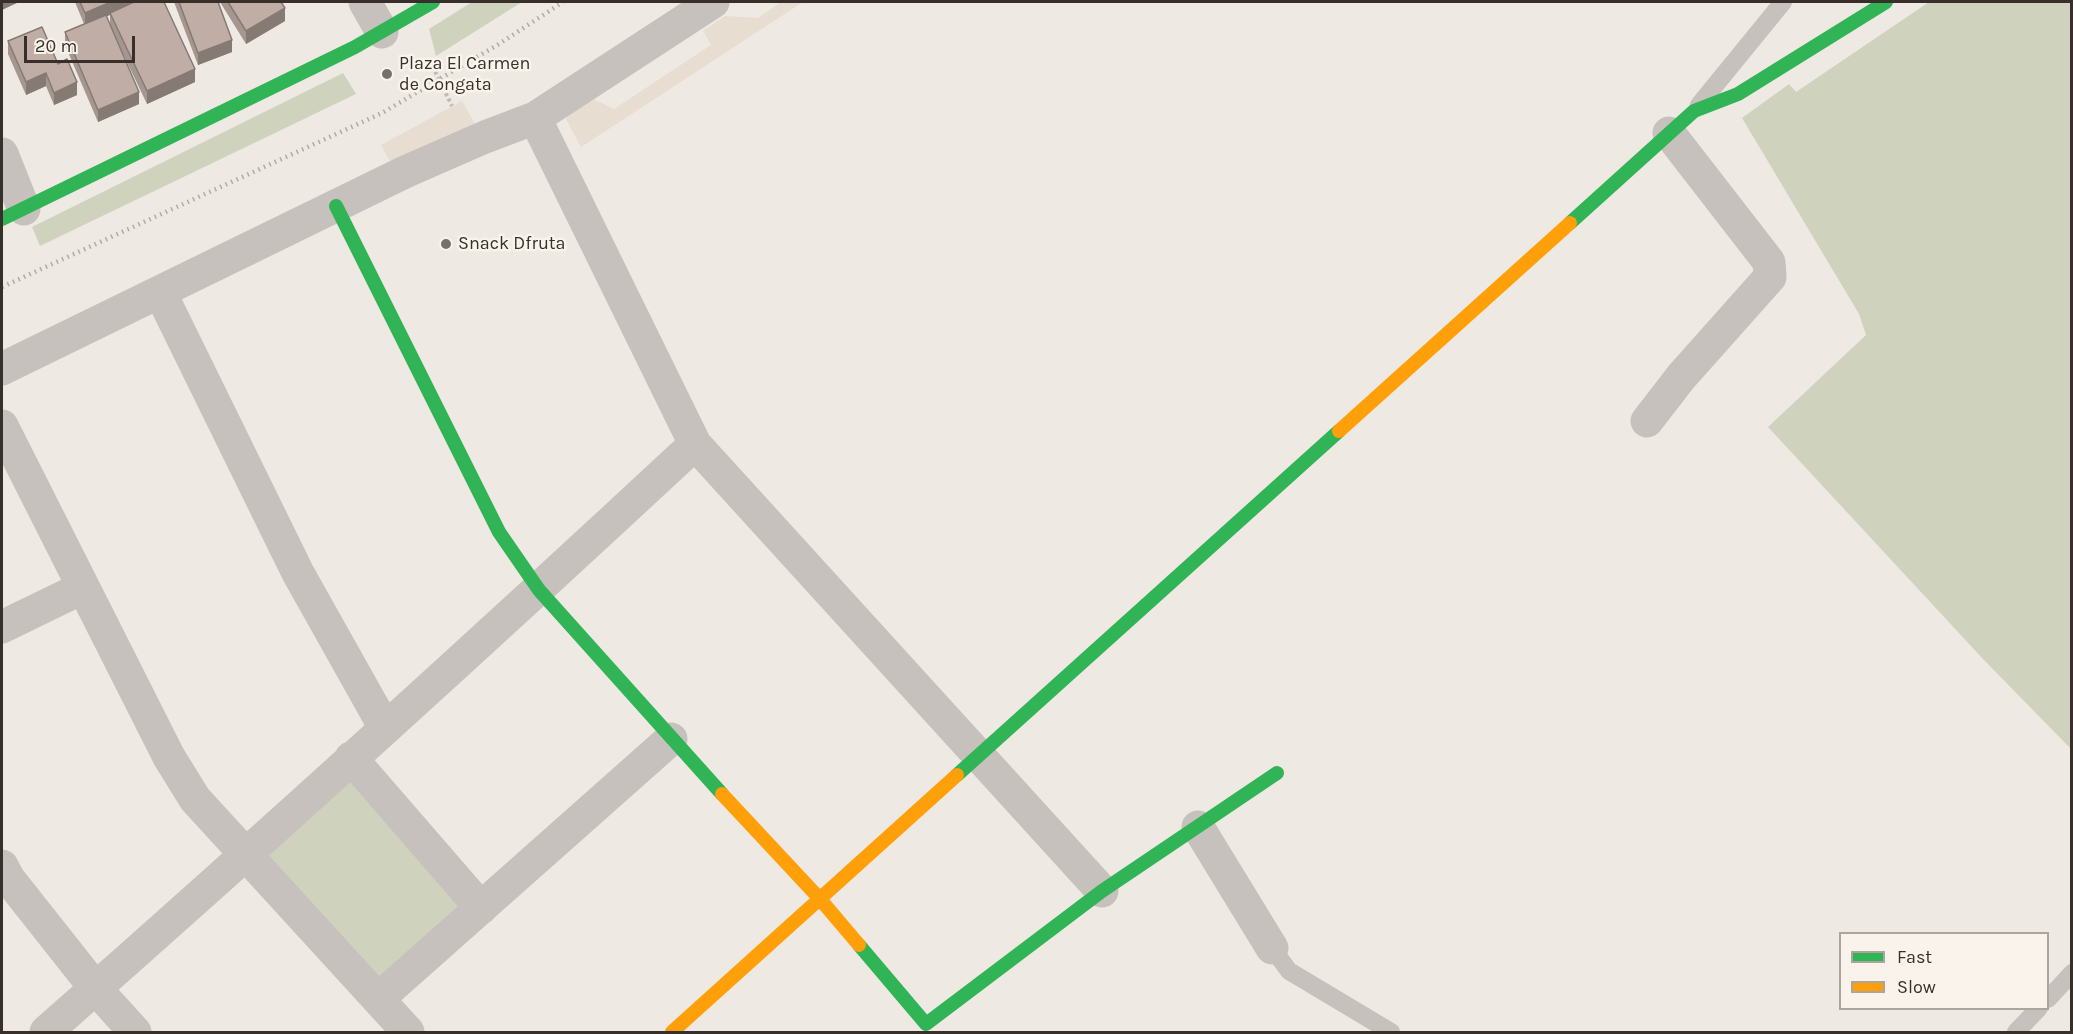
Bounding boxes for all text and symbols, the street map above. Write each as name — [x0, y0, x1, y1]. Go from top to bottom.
scale bar — [27, 24, 138, 62]
text: 20 m — [35, 35, 77, 57]
place label: Plaza El Carmen de Congata — [399, 53, 530, 96]
marker: Plaza El Carmen de Congata — [380, 67, 394, 81]
place label: Snack Dfruta — [458, 233, 565, 255]
marker: Snack Dfruta — [439, 237, 453, 251]
legend — [1839, 932, 2049, 1010]
text: Fast — [1897, 946, 1932, 968]
text: Slow — [1897, 976, 1936, 998]

